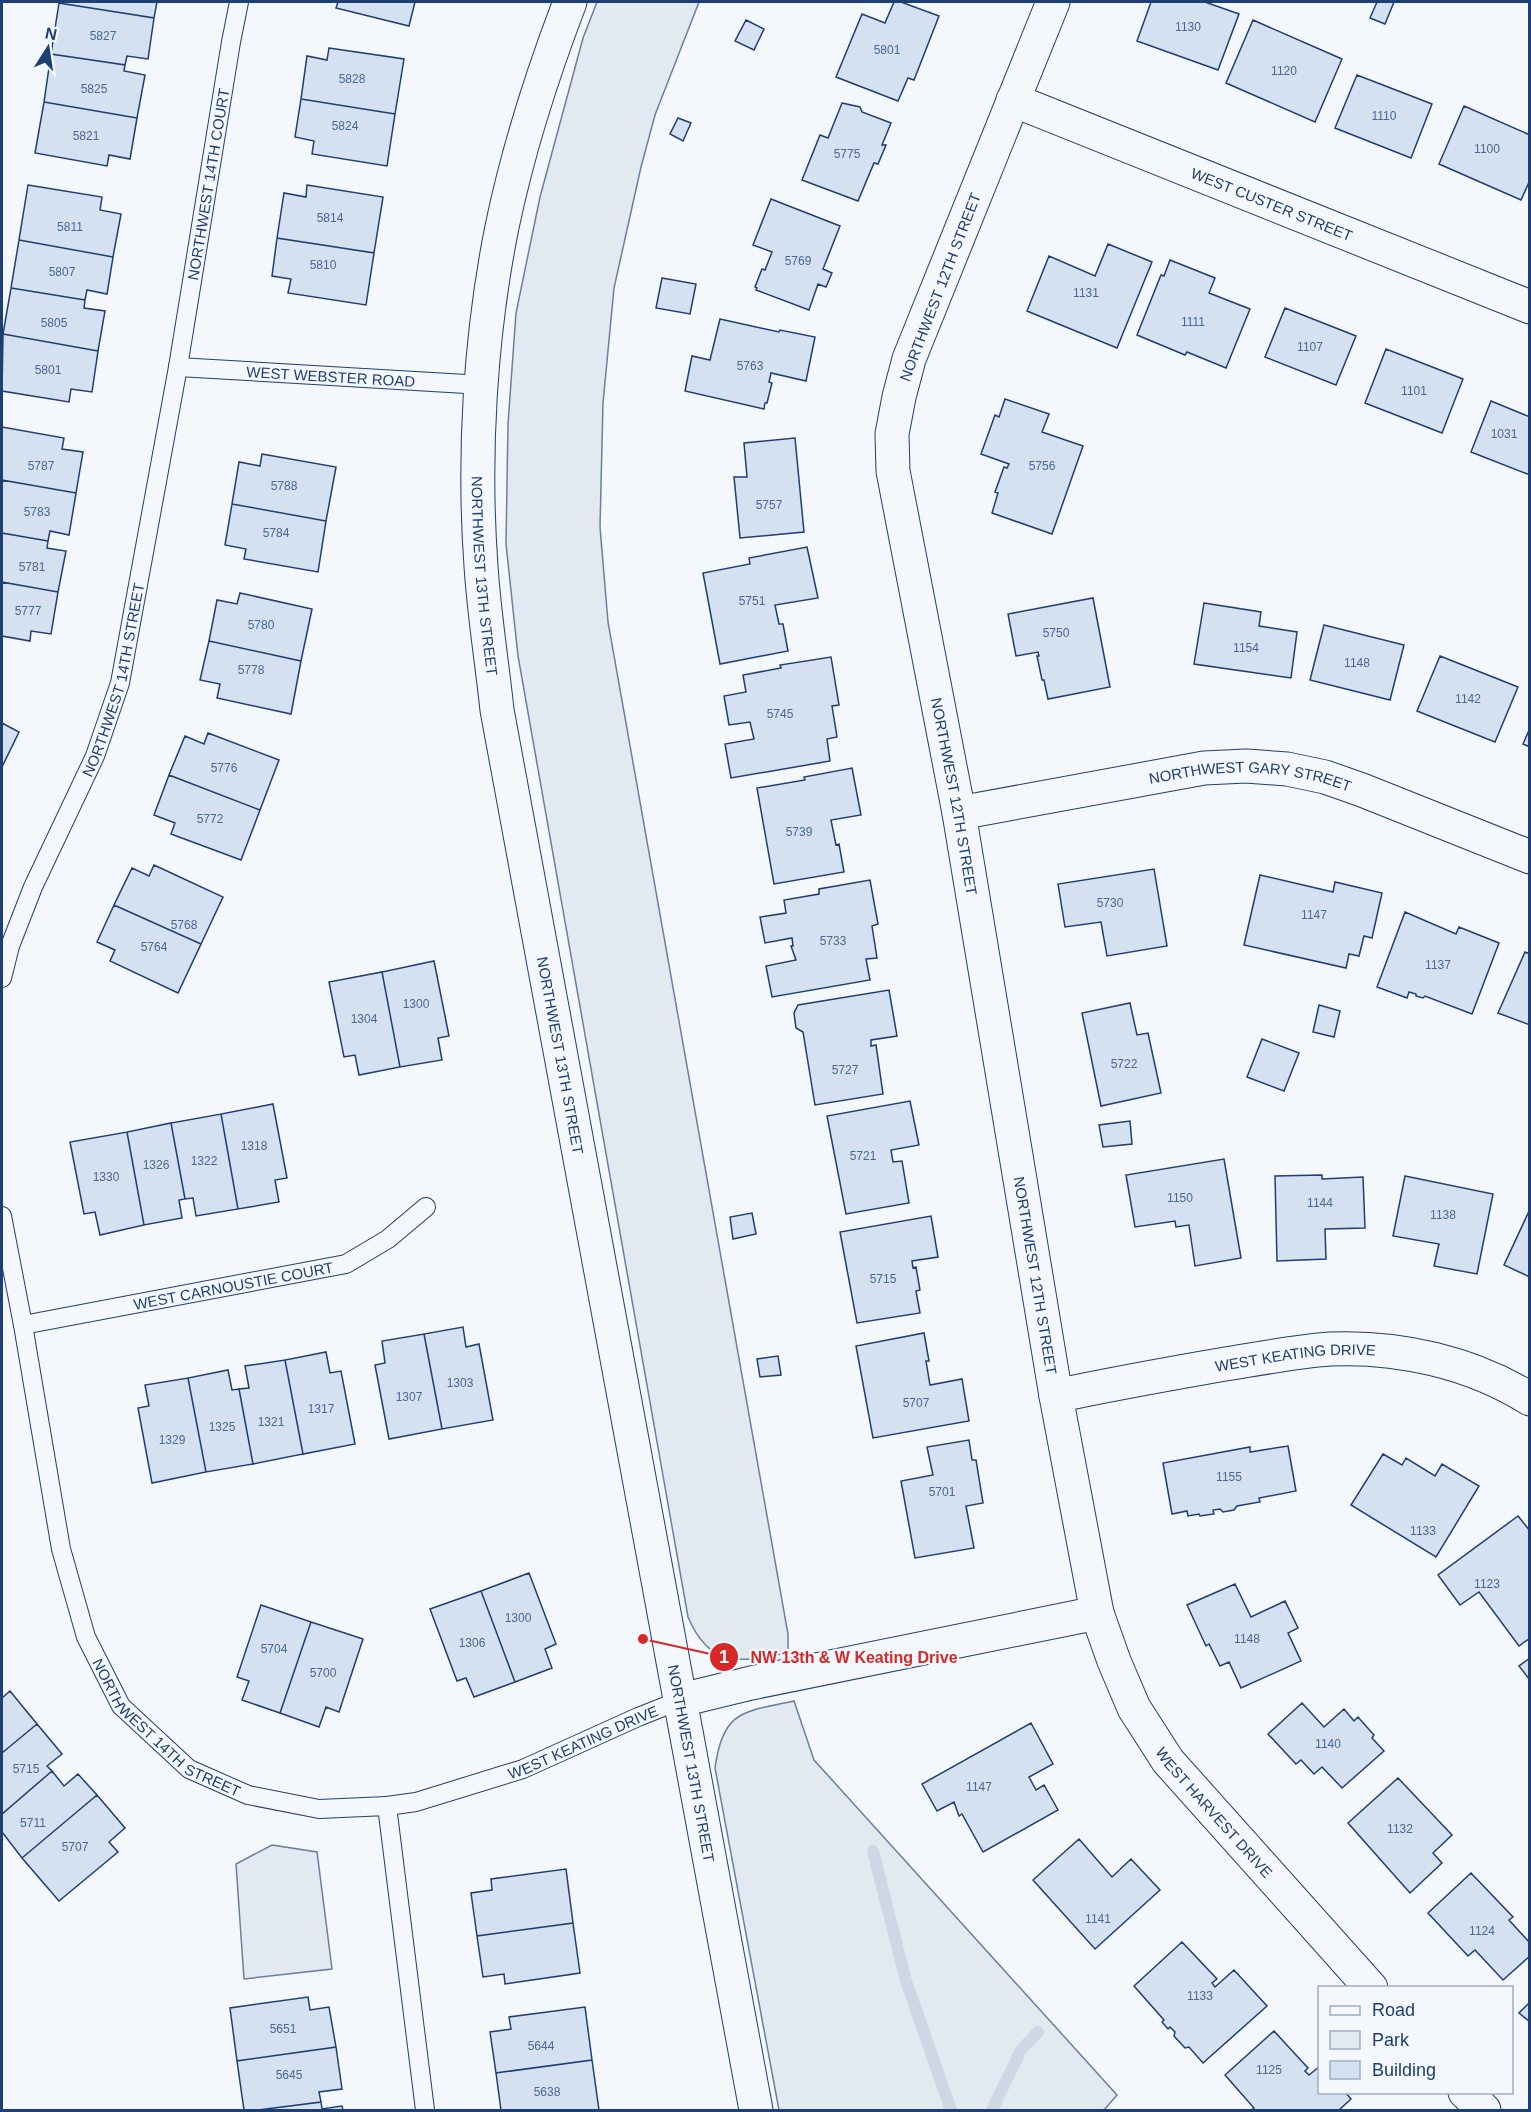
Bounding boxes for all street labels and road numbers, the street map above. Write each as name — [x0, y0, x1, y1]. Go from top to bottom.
street label: NORTHWEST 14TH COURT — [184, 87, 232, 281]
street label: WEST CUSTER STREET — [1189, 164, 1355, 244]
street label: NORTHWEST 12TH STREET — [896, 190, 984, 384]
street label: WEST WEBSTER ROAD — [246, 363, 416, 389]
street label: NORTHWEST 13TH STREET — [469, 476, 501, 677]
street label: NORTHWEST 14TH STREET — [78, 581, 147, 779]
street label: NORTHWEST 12TH STREET — [928, 696, 981, 896]
street label: NORTHWEST GARY STREET — [1147, 757, 1354, 794]
street label: NORTHWEST 13TH STREET — [534, 955, 587, 1155]
street label: NORTHWEST 12TH STREET — [1011, 1175, 1061, 1376]
street label: WEST CARNOUSTIE COURT — [132, 1258, 335, 1312]
street label: WEST KEATING DRIVE — [1214, 1340, 1376, 1374]
street label: NORTHWEST 14TH STREET — [90, 1656, 243, 1799]
street label: NORTHWEST 13TH STREET — [665, 1663, 718, 1863]
street label: WEST KEATING DRIVE — [506, 1702, 660, 1782]
street label: WEST HARVEST DRIVE — [1153, 1744, 1276, 1881]

